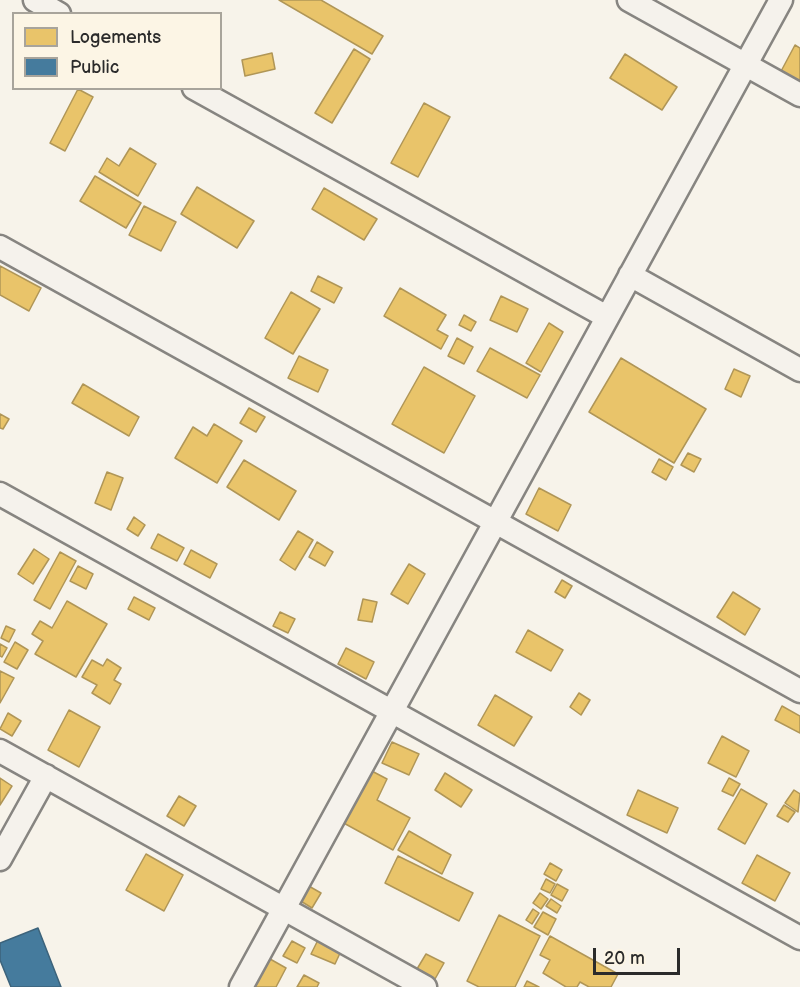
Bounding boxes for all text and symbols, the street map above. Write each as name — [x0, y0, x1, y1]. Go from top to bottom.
legend — [12, 12, 222, 90]
text: Logements — [70, 27, 161, 48]
text: Public — [70, 57, 119, 78]
scale bar — [596, 936, 683, 974]
text: 20 m — [604, 948, 645, 969]

